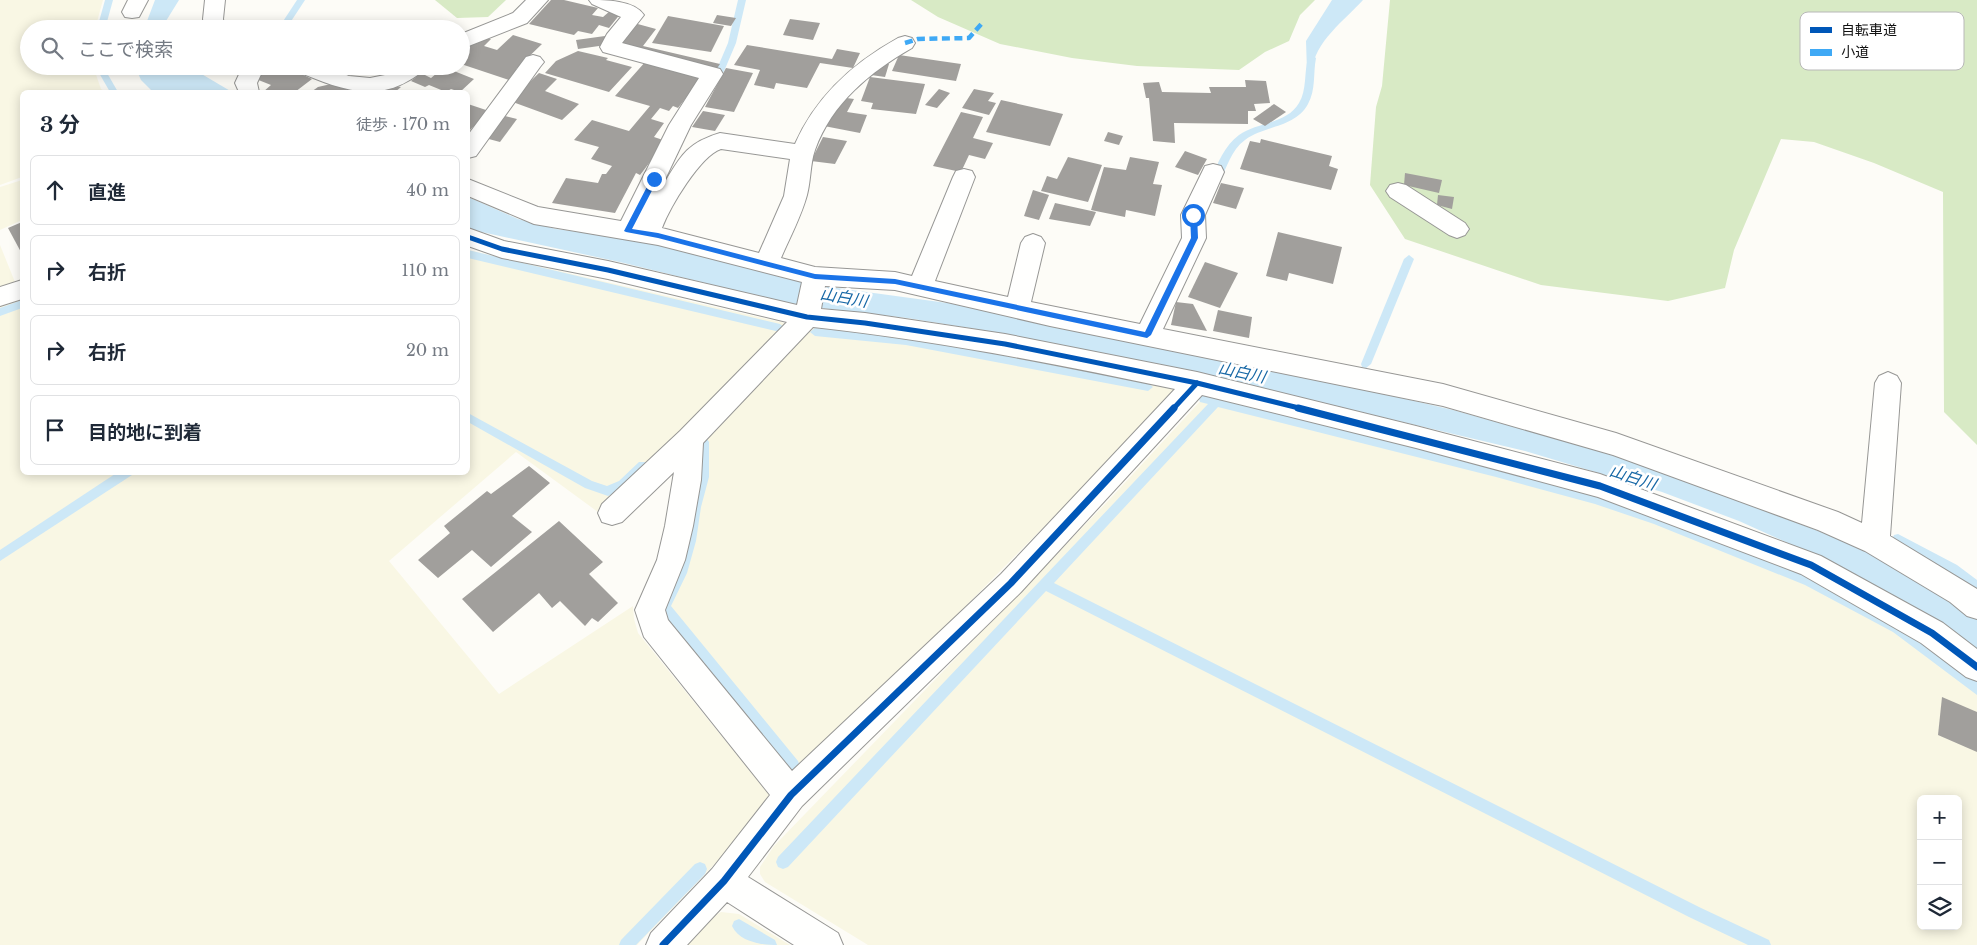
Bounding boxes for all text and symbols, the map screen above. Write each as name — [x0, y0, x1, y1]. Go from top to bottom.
legend — [1800, 12, 1964, 70]
search box — [20, 20, 470, 75]
text: 自転車道 — [1841, 21, 1897, 39]
icon: search — [38, 34, 66, 62]
text: ここで検索 — [78, 38, 173, 61]
text: 小道 — [1841, 43, 1869, 61]
text: 3 分 — [40, 112, 80, 138]
text: 徒歩 · 170 m — [356, 114, 450, 134]
route end — [643, 168, 666, 191]
icon: ahead — [41, 176, 69, 204]
text: 40 m — [406, 180, 449, 200]
text: 直進 — [88, 181, 126, 204]
route start — [1182, 204, 1205, 227]
icon: right — [41, 256, 69, 284]
text: 110 m — [402, 260, 449, 280]
text: 右折 — [88, 261, 126, 284]
water label: 山白川 — [819, 283, 871, 311]
icon: right — [41, 336, 69, 364]
text: 20 m — [406, 340, 449, 360]
text: 右折 — [88, 341, 126, 364]
water label: 山白川 — [1216, 357, 1270, 387]
icon: arrive — [41, 416, 69, 444]
text: 目的地に到着 — [88, 421, 202, 444]
water label: 山白川 — [1607, 460, 1661, 495]
map controls — [1917, 795, 1962, 930]
button: + — [1917, 795, 1962, 840]
button: − — [1917, 840, 1962, 885]
button: layers — [1917, 885, 1962, 930]

